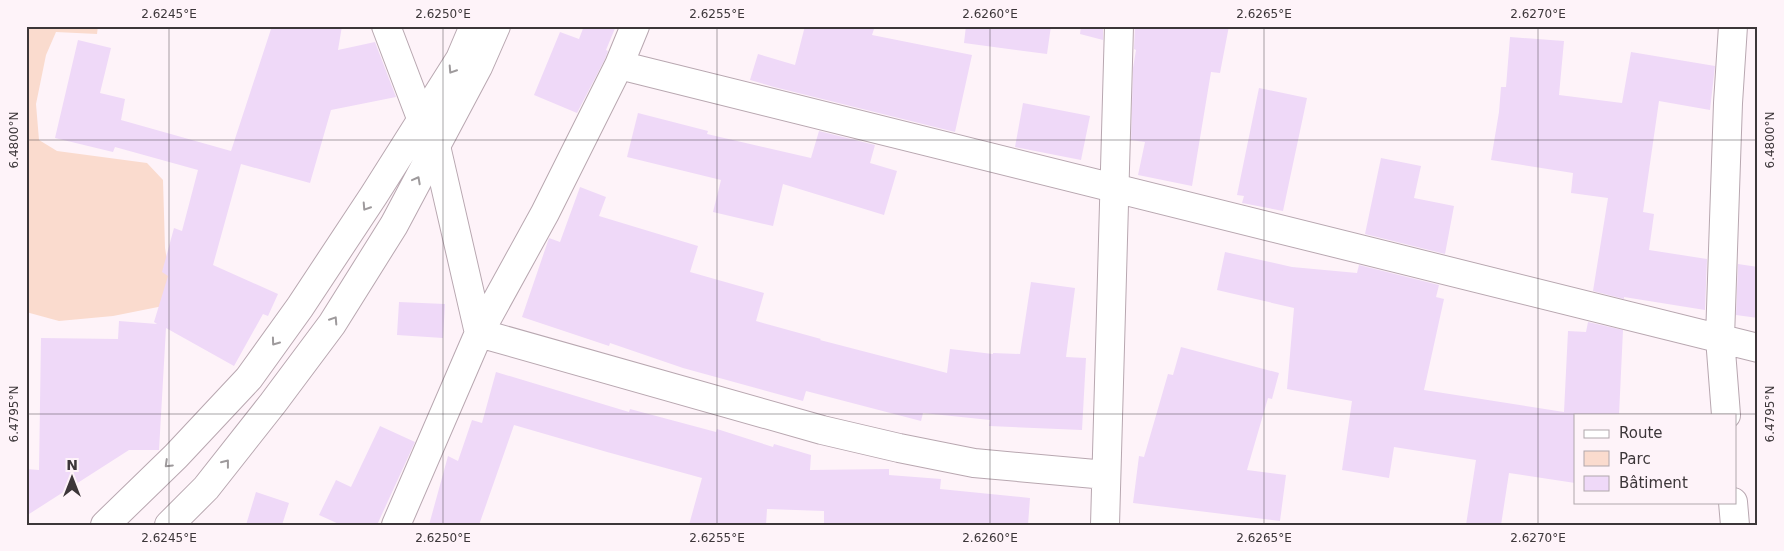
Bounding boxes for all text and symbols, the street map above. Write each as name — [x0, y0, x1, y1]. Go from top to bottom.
text: 2.6245°E — [141, 7, 197, 21]
text: 2.6250°E — [415, 7, 471, 21]
text: 2.6255°E — [689, 7, 745, 21]
text: 2.6260°E — [962, 7, 1018, 21]
text: 2.6265°E — [1236, 7, 1292, 21]
text: 2.6270°E — [1510, 7, 1566, 21]
one-way arrow — [449, 64, 459, 73]
text: 6.4800°N — [7, 112, 21, 168]
text: 6.4800°N — [1763, 112, 1777, 168]
one-way arrow — [411, 177, 421, 186]
one-way arrow — [362, 202, 372, 211]
one-way arrow — [328, 316, 338, 325]
one-way arrow — [272, 336, 281, 346]
text: 6.4795°N — [7, 386, 21, 442]
text: 6.4795°N — [1763, 386, 1777, 442]
legend — [1574, 414, 1736, 504]
text: Route — [1619, 424, 1663, 442]
text: Parc — [1619, 450, 1651, 468]
north arrow — [48, 454, 98, 504]
text: N — [66, 457, 78, 473]
one-way arrow — [165, 458, 174, 467]
one-way arrow — [220, 460, 228, 469]
text: Bâtiment — [1619, 474, 1688, 492]
text: 2.6245°E — [141, 531, 197, 545]
text: 2.6250°E — [415, 531, 471, 545]
text: 2.6255°E — [689, 531, 745, 545]
text: 2.6260°E — [962, 531, 1018, 545]
text: 2.6265°E — [1236, 531, 1292, 545]
text: 2.6270°E — [1510, 531, 1566, 545]

